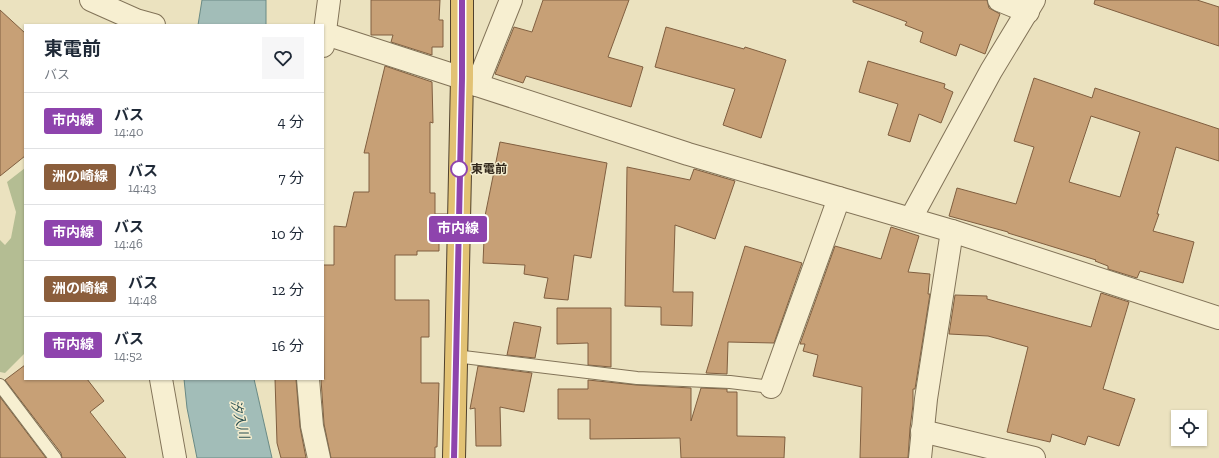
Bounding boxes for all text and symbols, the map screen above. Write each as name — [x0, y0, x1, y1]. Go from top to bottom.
text: 東電前 — [44, 37, 101, 60]
button: heart — [262, 37, 304, 79]
text: バス — [44, 67, 70, 82]
text: バス — [114, 106, 144, 124]
text: 市内線 — [52, 112, 94, 129]
text: 4 分 — [278, 113, 304, 131]
text: 14:40 — [114, 124, 143, 139]
marker: 東電前 — [450, 160, 468, 178]
text: バス — [128, 162, 158, 180]
place label: 東電前 — [471, 162, 507, 176]
text: 洲の崎線 — [52, 168, 108, 185]
text: 7 分 — [279, 169, 304, 187]
text: 14:43 — [128, 180, 156, 195]
line badge: 市内線 — [435, 216, 481, 242]
text: バス — [114, 218, 144, 236]
text: 市内線 — [437, 220, 479, 237]
text: 市内線 — [52, 224, 94, 241]
text: 10 分 — [271, 225, 304, 243]
text: 14:46 — [114, 236, 143, 251]
text: バス — [128, 274, 158, 292]
text: 洲の崎線 — [52, 280, 108, 297]
text: 12 分 — [272, 281, 304, 299]
text: 14:48 — [128, 292, 157, 307]
text: バス — [114, 330, 144, 348]
text: 市内線 — [52, 336, 94, 353]
text: 16 分 — [272, 337, 304, 355]
text: 14:52 — [114, 348, 142, 363]
water label: 汐入川 — [228, 398, 252, 442]
map controls — [1171, 410, 1207, 446]
button: locate — [1171, 410, 1207, 446]

